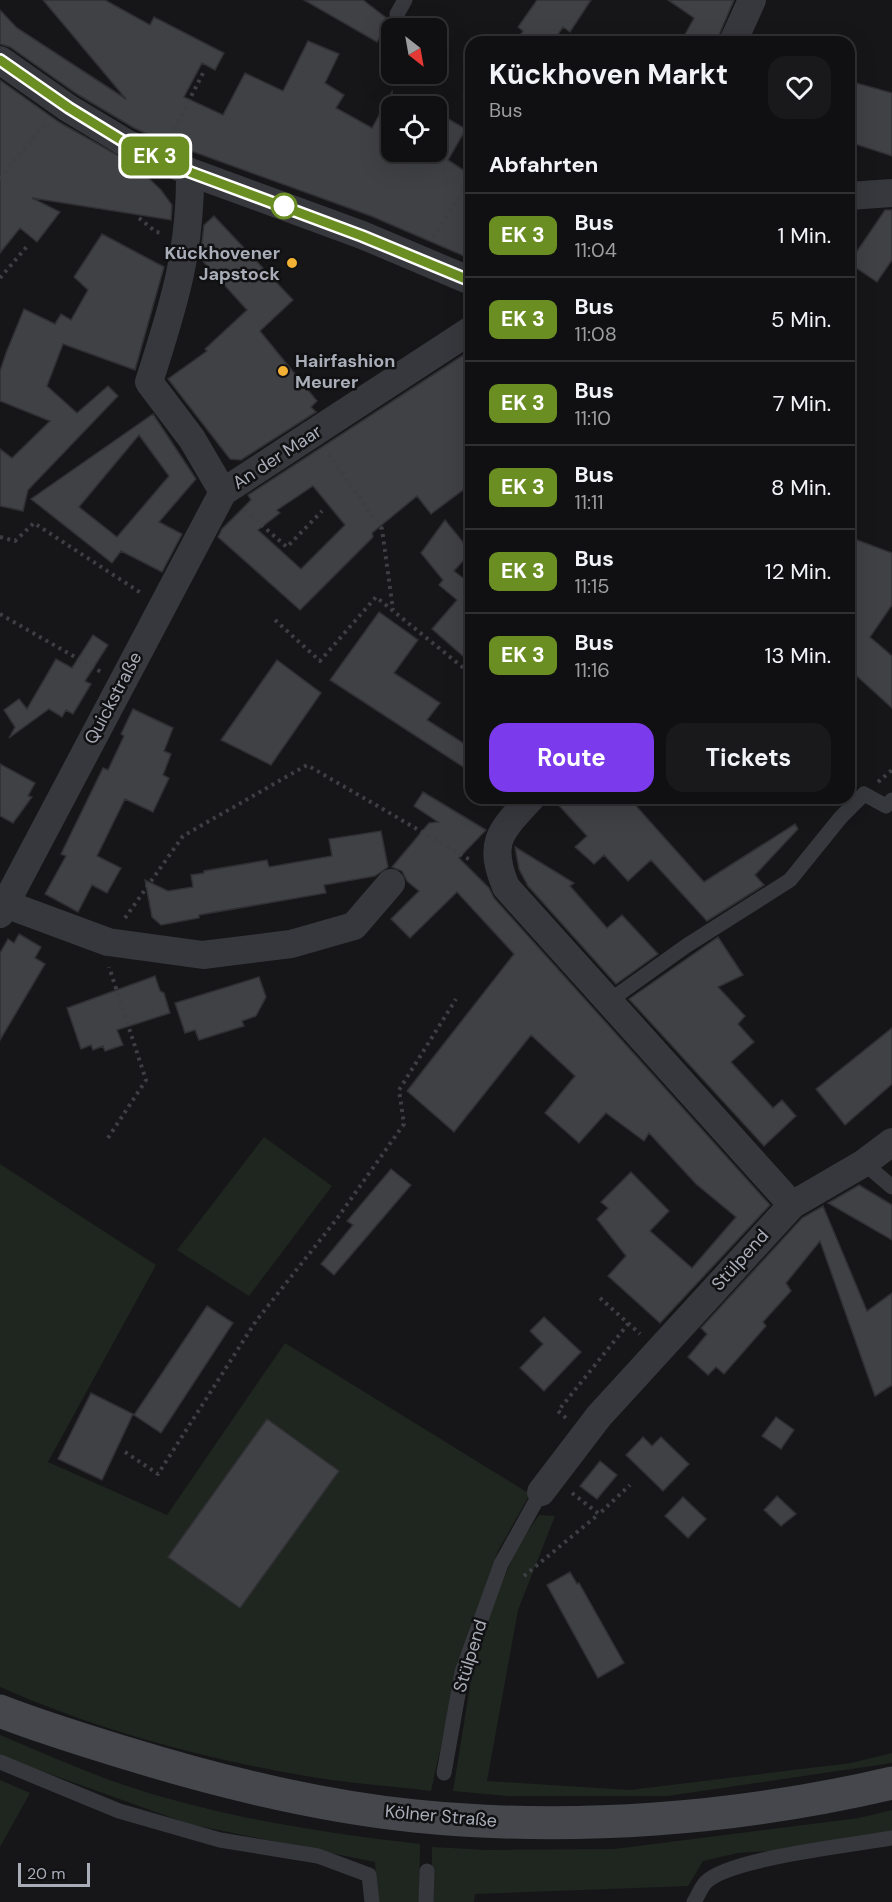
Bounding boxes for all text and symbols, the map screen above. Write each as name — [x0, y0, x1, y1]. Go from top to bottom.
north arrow — [381, 18, 447, 84]
map controls — [381, 18, 447, 162]
text: Kückhoven Markt — [489, 56, 728, 93]
button: heart — [768, 56, 831, 119]
button: locate — [381, 96, 447, 162]
text: Bus — [489, 97, 523, 123]
line badge: EK 3 — [113, 136, 197, 176]
text: EK 3 — [133, 142, 177, 170]
text: Abfahrten — [489, 150, 598, 179]
unlabelled marker — [271, 193, 297, 219]
text: Bus — [575, 208, 614, 237]
text: EK 3 — [501, 221, 545, 249]
text: 1 Min. — [778, 221, 831, 250]
text: 11:04 — [575, 237, 617, 263]
place label: Kückhovener Japstock — [164, 241, 281, 286]
marker: Kückhovener Japstock — [285, 256, 299, 270]
text: Bus — [575, 292, 614, 321]
text: EK 3 — [501, 305, 545, 333]
text: 5 Min. — [771, 305, 831, 334]
text: 11:08 — [575, 321, 617, 347]
place label: Hairfashion Meurer — [295, 349, 395, 394]
marker: Hairfashion Meurer — [276, 364, 290, 378]
text: Bus — [575, 376, 614, 405]
text: EK 3 — [501, 389, 545, 417]
text: 7 Min. — [773, 389, 831, 418]
text: 11:10 — [575, 405, 611, 431]
street label: An der Maar — [228, 419, 326, 495]
text: Bus — [575, 460, 614, 489]
text: EK 3 — [501, 473, 545, 501]
text: 8 Min. — [771, 473, 831, 502]
text: 11:11 — [575, 489, 604, 515]
text: Bus — [575, 544, 614, 573]
text: EK 3 — [501, 557, 545, 585]
text: 12 Min. — [765, 557, 831, 586]
text: 11:15 — [575, 573, 610, 599]
text: Bus — [575, 628, 614, 657]
text: EK 3 — [501, 641, 545, 669]
text: 13 Min. — [765, 641, 831, 670]
street label: Quickstraße — [79, 648, 147, 748]
text: 11:16 — [575, 657, 610, 683]
button: Route — [489, 723, 654, 792]
button: Tickets — [666, 723, 831, 792]
street label: Stülpend — [706, 1224, 774, 1296]
street label: Stülpend — [448, 1617, 492, 1695]
street label: Kölner Straße — [384, 1799, 498, 1833]
scale bar — [18, 1860, 90, 1888]
text: 20 m — [27, 1863, 66, 1884]

